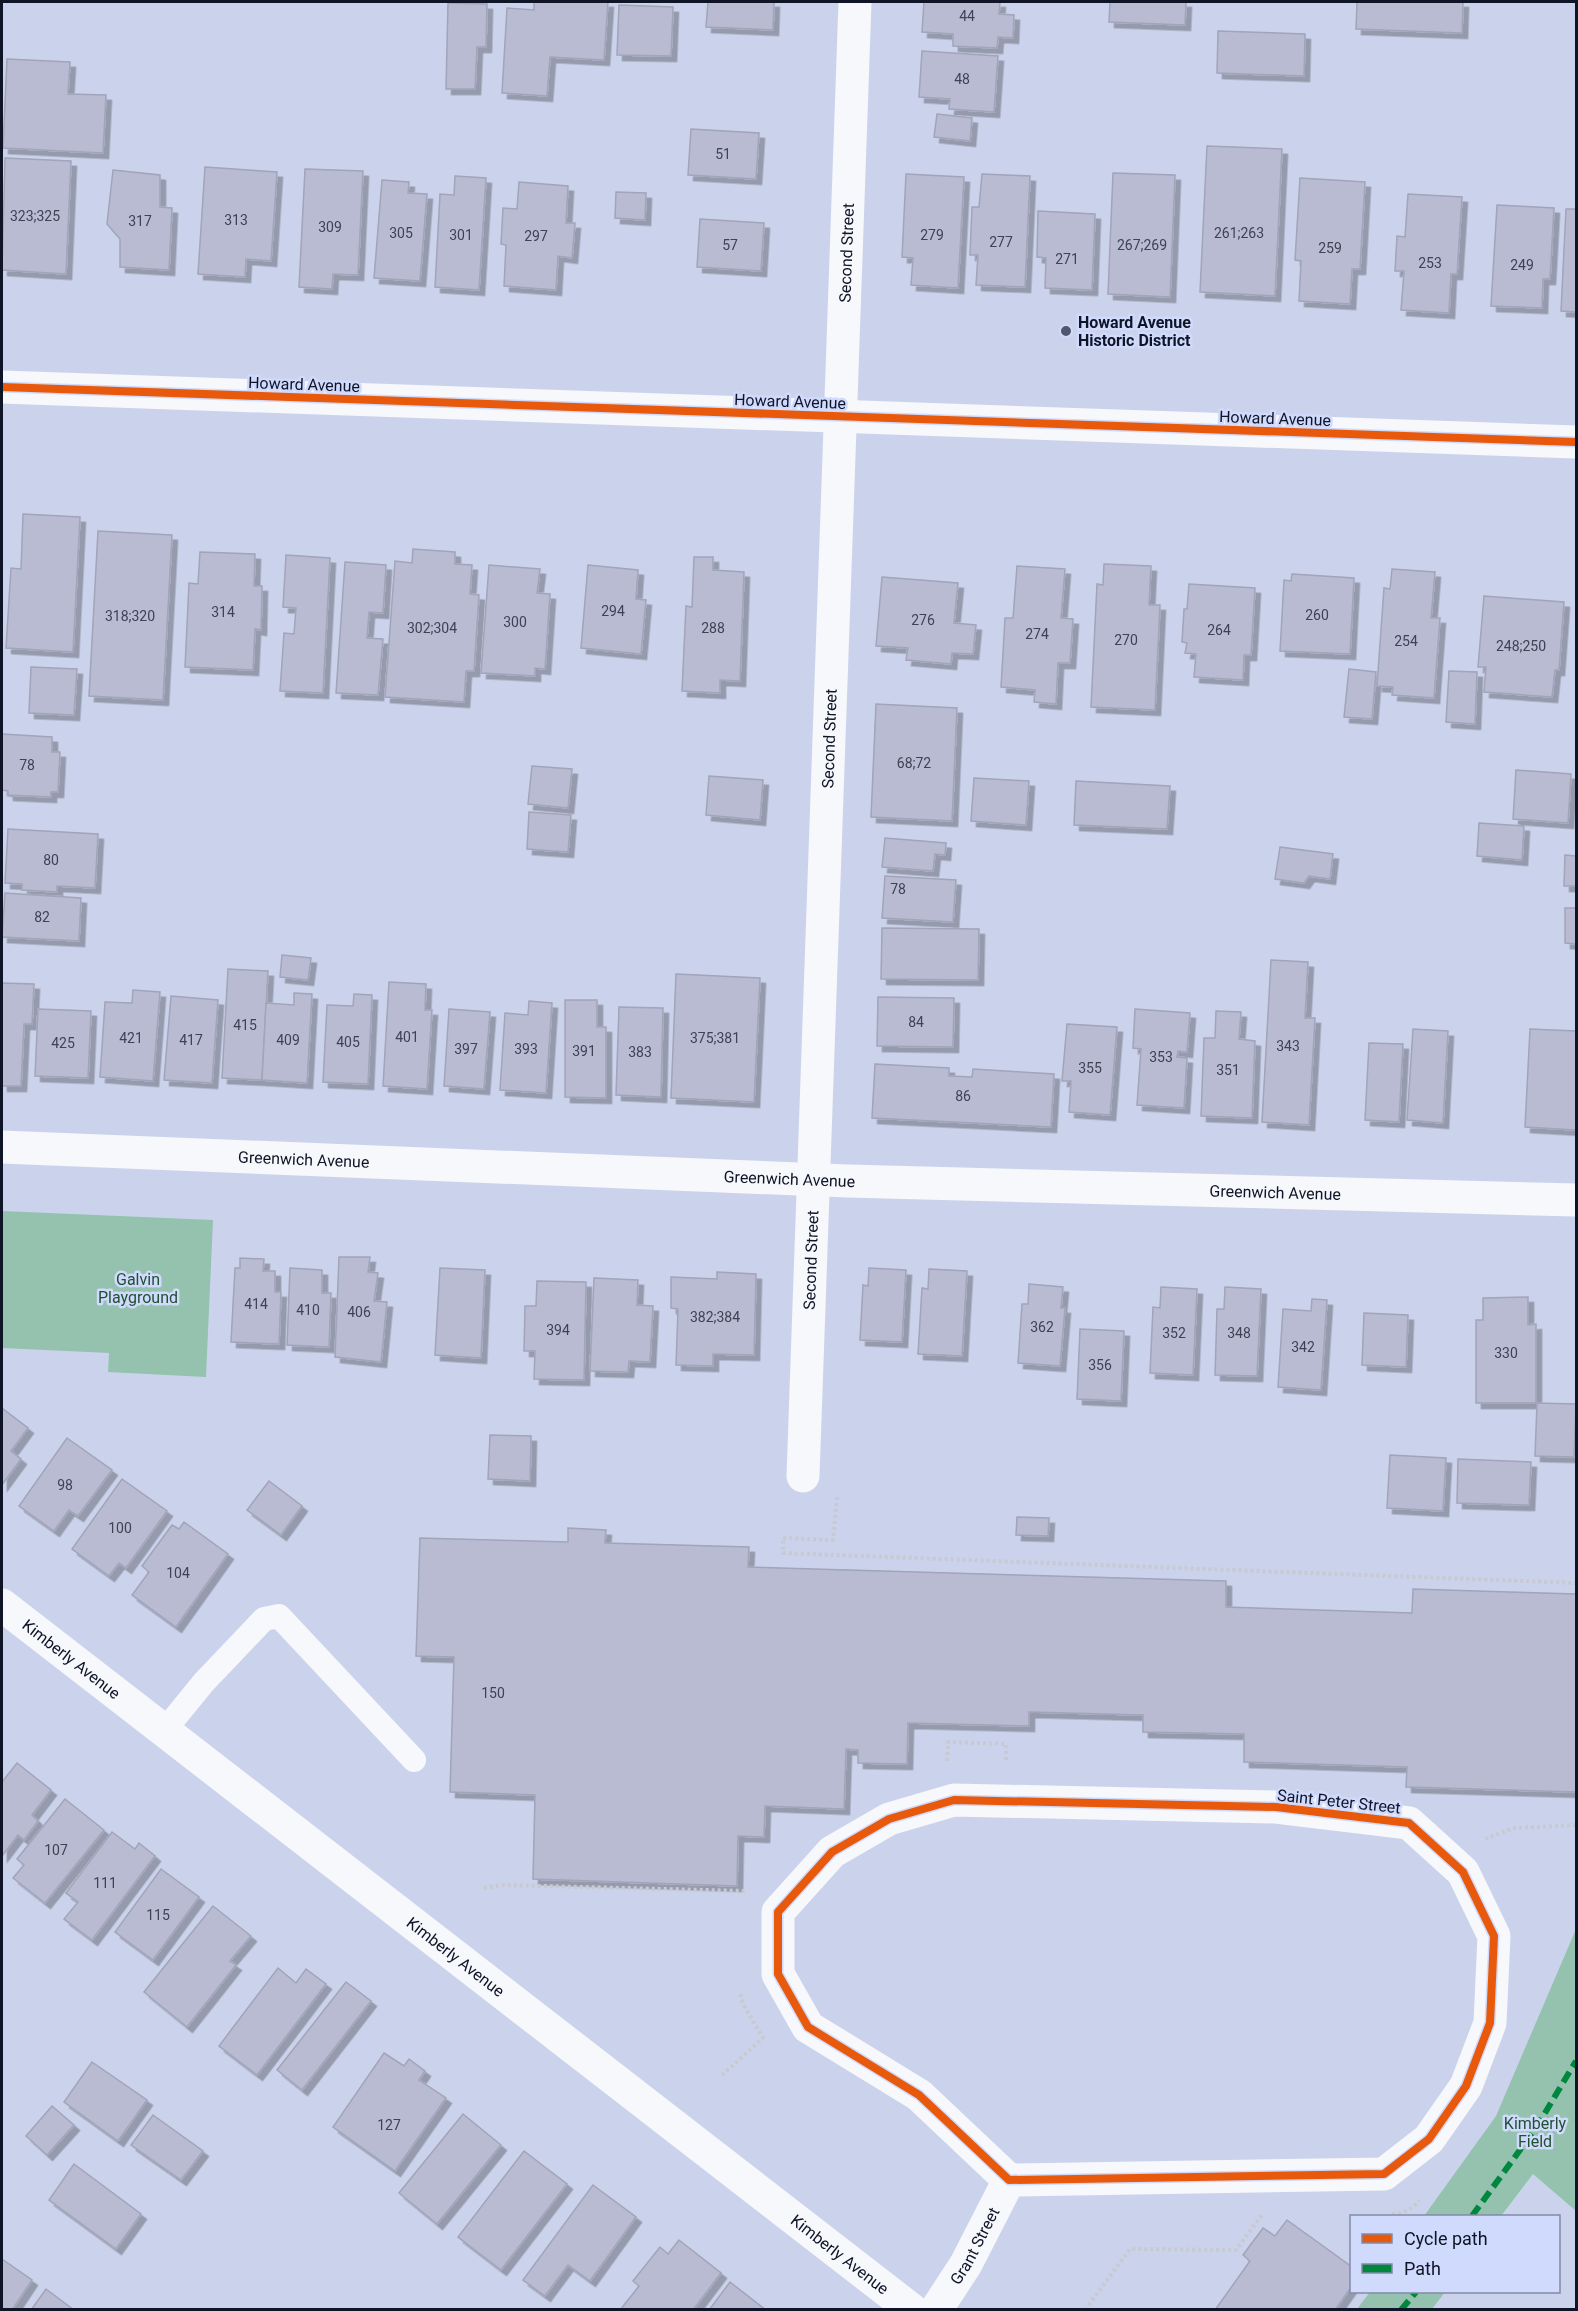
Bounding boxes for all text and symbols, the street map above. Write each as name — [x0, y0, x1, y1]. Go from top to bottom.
house number: 44 — [959, 8, 975, 24]
house number: 48 — [954, 71, 970, 87]
house number: 51 — [715, 146, 731, 162]
street label: Second Street — [835, 203, 858, 303]
house number: 323;325 — [10, 208, 60, 224]
house number: 313 — [224, 212, 248, 228]
house number: 317 — [128, 213, 152, 229]
house number: 309 — [318, 219, 342, 235]
house number: 305 — [389, 225, 413, 241]
house number: 261;263 — [1214, 225, 1264, 241]
house number: 301 — [449, 227, 473, 243]
house number: 279 — [920, 227, 944, 243]
house number: 297 — [524, 228, 548, 244]
house number: 277 — [989, 234, 1013, 250]
house number: 57 — [722, 237, 738, 253]
house number: 267;269 — [1117, 237, 1167, 253]
house number: 259 — [1318, 240, 1342, 256]
house number: 271 — [1055, 251, 1079, 267]
house number: 253 — [1418, 255, 1442, 271]
house number: 249 — [1510, 257, 1534, 273]
place label: Howard Avenue Historic District — [1078, 313, 1191, 350]
marker: Howard Avenue Historic District — [1059, 324, 1073, 338]
street label: Howard Avenue — [248, 373, 360, 396]
street label: Howard Avenue — [734, 390, 846, 413]
street label: Howard Avenue — [1219, 407, 1331, 430]
house number: 294 — [601, 603, 625, 619]
house number: 314 — [211, 604, 235, 620]
house number: 260 — [1305, 607, 1329, 623]
house number: 318;320 — [105, 608, 155, 624]
house number: 276 — [911, 612, 935, 628]
house number: 300 — [503, 614, 527, 630]
house number: 302;304 — [407, 620, 457, 636]
house number: 288 — [701, 620, 725, 636]
house number: 264 — [1207, 622, 1231, 638]
house number: 274 — [1025, 626, 1049, 642]
house number: 270 — [1114, 632, 1138, 648]
house number: 254 — [1394, 633, 1418, 649]
house number: 248;250 — [1496, 638, 1546, 654]
street label: Second Street — [818, 688, 841, 789]
house number: 68;72 — [897, 755, 931, 771]
house number: 78 — [19, 757, 35, 773]
house number: 80 — [43, 852, 59, 868]
house number: 78 — [890, 881, 906, 897]
house number: 82 — [34, 909, 50, 925]
house number: 84 — [908, 1014, 924, 1030]
house number: 415 — [233, 1017, 257, 1033]
house number: 401 — [395, 1029, 419, 1045]
house number: 421 — [119, 1030, 143, 1046]
house number: 375;381 — [690, 1030, 740, 1046]
house number: 417 — [179, 1032, 203, 1048]
house number: 409 — [276, 1032, 300, 1048]
house number: 405 — [336, 1034, 360, 1050]
house number: 425 — [51, 1035, 75, 1051]
house number: 343 — [1276, 1038, 1300, 1054]
house number: 397 — [454, 1041, 478, 1057]
house number: 393 — [514, 1041, 538, 1057]
house number: 391 — [572, 1043, 596, 1059]
house number: 383 — [628, 1044, 652, 1060]
house number: 353 — [1149, 1049, 1173, 1065]
house number: 355 — [1078, 1060, 1102, 1076]
house number: 351 — [1216, 1062, 1240, 1078]
house number: 86 — [955, 1088, 971, 1104]
street label: Greenwich Avenue — [238, 1147, 370, 1172]
street label: Greenwich Avenue — [723, 1167, 855, 1191]
street label: Greenwich Avenue — [1209, 1181, 1341, 1204]
street label: Second Street — [800, 1210, 822, 1310]
park label: Galvin Playground — [98, 1270, 178, 1307]
house number: 414 — [244, 1296, 268, 1312]
house number: 410 — [296, 1302, 320, 1318]
house number: 406 — [347, 1304, 371, 1320]
house number: 382;384 — [690, 1309, 740, 1325]
house number: 362 — [1030, 1319, 1054, 1335]
house number: 394 — [546, 1322, 570, 1338]
house number: 352 — [1162, 1325, 1186, 1341]
house number: 348 — [1227, 1325, 1251, 1341]
house number: 342 — [1291, 1339, 1315, 1355]
house number: 330 — [1494, 1345, 1518, 1361]
house number: 356 — [1088, 1357, 1112, 1373]
house number: 98 — [57, 1477, 73, 1493]
house number: 100 — [108, 1520, 132, 1536]
house number: 104 — [166, 1565, 190, 1581]
street label: Kimberly Avenue — [19, 1615, 124, 1703]
house number: 150 — [481, 1685, 505, 1701]
street label: Saint Peter Street — [1276, 1786, 1402, 1817]
house number: 107 — [44, 1842, 68, 1858]
house number: 111 — [93, 1875, 117, 1891]
house number: 115 — [146, 1907, 170, 1923]
street label: Kimberly Avenue — [403, 1913, 508, 2001]
park label: Kimberly Field — [1504, 2114, 1567, 2151]
house number: 127 — [377, 2117, 401, 2133]
street label: Grant Street — [946, 2204, 1003, 2288]
street label: Kimberly Avenue — [787, 2211, 892, 2298]
legend — [1350, 2215, 1560, 2293]
text: Cycle path — [1404, 2228, 1488, 2249]
text: Path — [1404, 2258, 1441, 2279]

